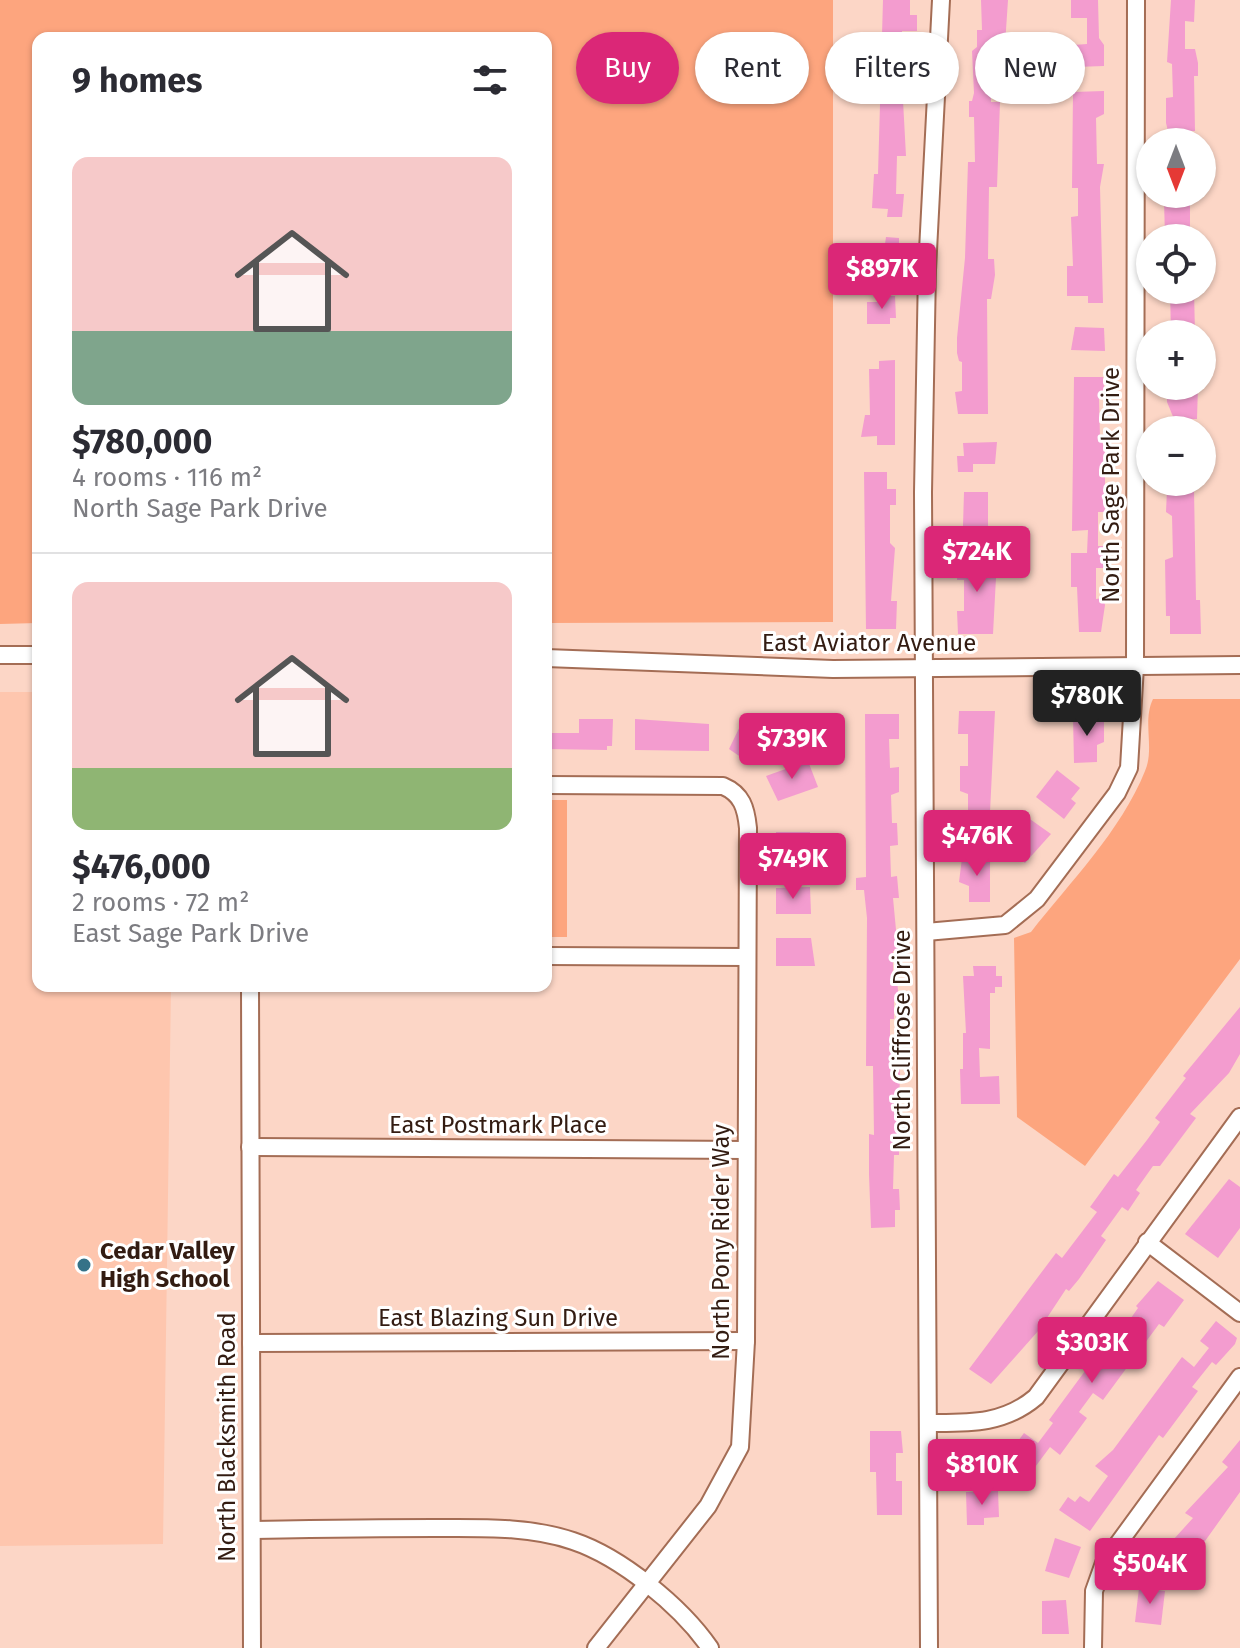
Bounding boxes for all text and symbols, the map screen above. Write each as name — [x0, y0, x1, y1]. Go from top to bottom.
chip: Buy — [576, 32, 679, 104]
chip: Rent — [695, 32, 809, 104]
chip: Filters — [825, 32, 959, 104]
chip: New — [975, 32, 1085, 104]
icon: filters — [468, 58, 512, 102]
text: 9 homes — [72, 60, 203, 101]
north arrow — [1136, 128, 1216, 208]
map controls — [1136, 128, 1216, 496]
icon: home — [220, 209, 364, 353]
button: locate — [1136, 224, 1216, 304]
pin: $897K — [826, 243, 938, 311]
text: $897K — [846, 253, 918, 284]
button: + — [1136, 320, 1216, 400]
street label: North Sage Park Drive — [1097, 367, 1125, 603]
button: − — [1136, 416, 1216, 496]
text: $780,000 — [72, 421, 212, 462]
text: 4 rooms · 116 m² — [72, 462, 262, 493]
text: North Sage Park Drive — [72, 493, 328, 524]
pin: $724K — [921, 526, 1033, 594]
text: $724K — [942, 536, 1012, 567]
street label: East Aviator Avenue — [762, 629, 976, 657]
icon: home — [220, 634, 364, 778]
pin: $780K — [1031, 670, 1143, 738]
text: $780K — [1051, 680, 1123, 711]
pin: $739K — [736, 713, 848, 781]
text: $739K — [757, 723, 827, 754]
pin: $476K — [921, 810, 1033, 878]
text: $476K — [941, 820, 1013, 851]
pin: $749K — [737, 833, 849, 901]
text: $749K — [758, 843, 828, 874]
text: $476,000 — [72, 846, 211, 887]
text: 2 rooms · 72 m² — [72, 887, 249, 918]
text: East Sage Park Drive — [72, 918, 309, 949]
street label: North Cliffrose Drive — [888, 929, 916, 1151]
street label: East Postmark Place — [389, 1111, 607, 1139]
street label: North Pony Rider Way — [707, 1124, 735, 1360]
place label: Cedar Valley High School — [100, 1237, 235, 1293]
marker: Cedar Valley High School — [75, 1256, 93, 1274]
street label: East Blazing Sun Drive — [378, 1304, 618, 1332]
street label: North Blacksmith Road — [213, 1312, 241, 1562]
pin: $303K — [1036, 1317, 1148, 1385]
text: $303K — [1056, 1327, 1128, 1358]
pin: $810K — [926, 1439, 1038, 1507]
text: $810K — [946, 1449, 1018, 1480]
pin: $504K — [1094, 1538, 1206, 1606]
text: $504K — [1113, 1548, 1187, 1579]

